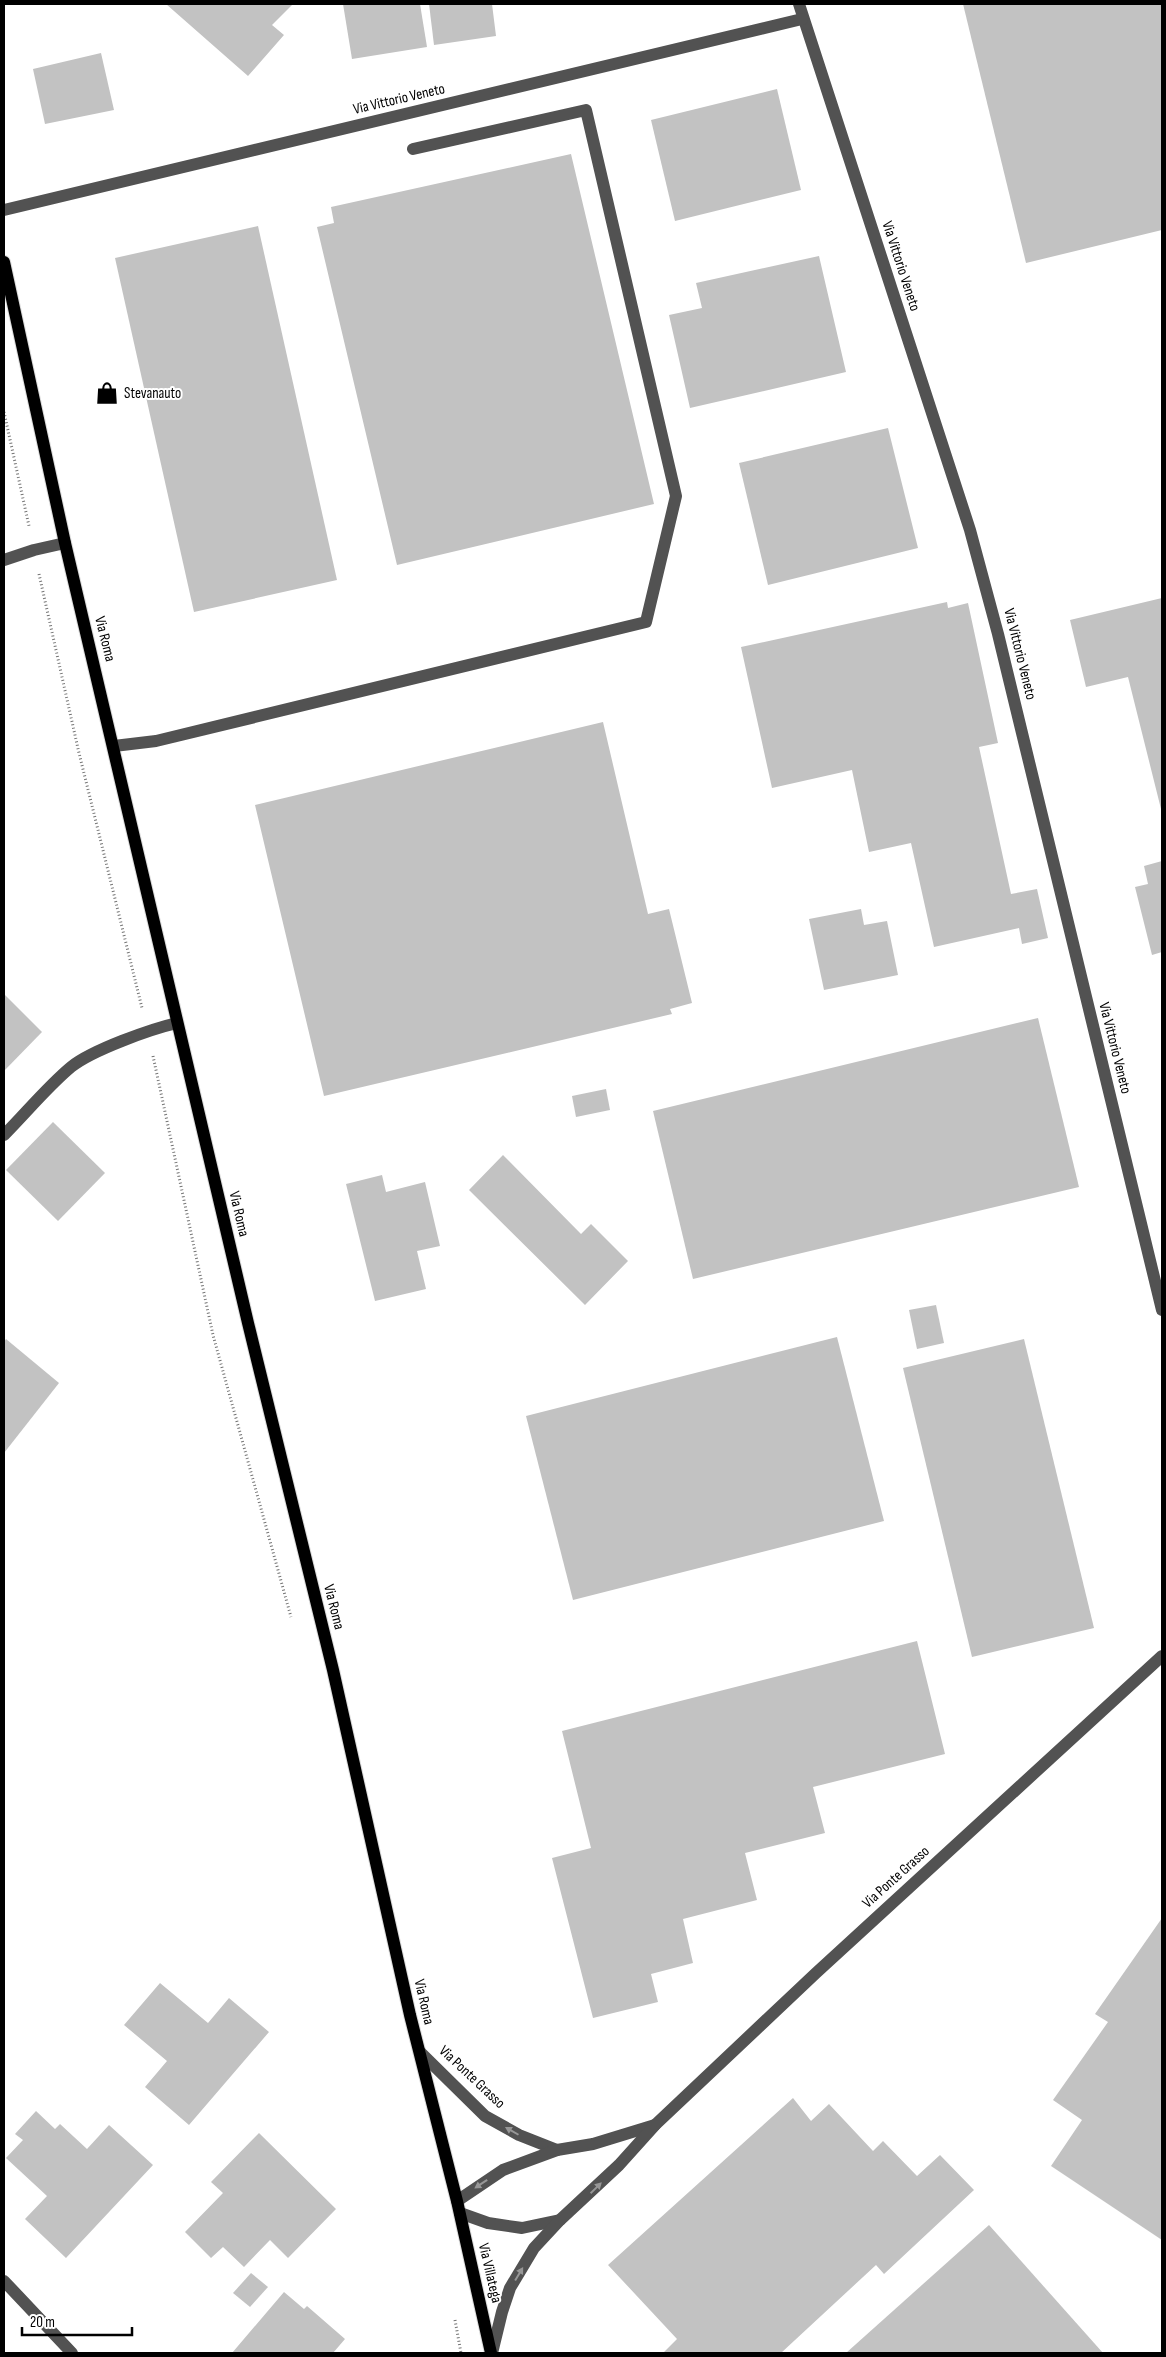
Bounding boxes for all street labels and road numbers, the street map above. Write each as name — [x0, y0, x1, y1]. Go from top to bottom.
street label: Via Vittorio Veneto — [351, 79, 447, 119]
street label: Via Vittorio Veneto — [878, 219, 924, 313]
street label: Via Vittorio Veneto — [999, 606, 1041, 702]
street label: Via Roma — [90, 614, 120, 664]
street label: Via Vittorio Veneto — [1094, 1000, 1136, 1096]
street label: Via Roma — [225, 1189, 253, 1239]
street label: Via Roma — [319, 1582, 349, 1632]
street label: Via Ponte Grasso — [858, 1842, 934, 1912]
street label: Via Roma — [410, 1977, 438, 2027]
street label: Via Ponte Grasso — [435, 2041, 509, 2113]
street label: Via Villatega — [474, 2241, 506, 2305]

